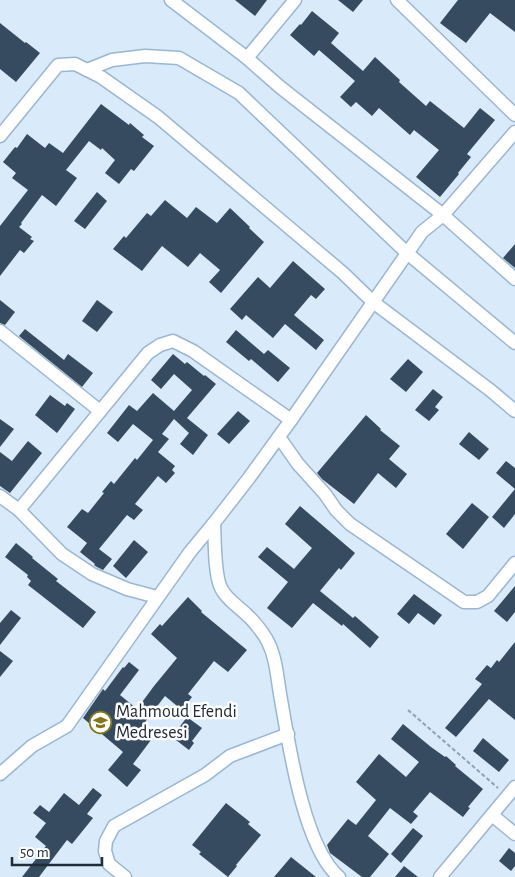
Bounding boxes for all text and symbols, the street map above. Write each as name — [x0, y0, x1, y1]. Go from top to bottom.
place label: Mahmoud Efendi Medresesi — [116, 703, 237, 742]
school or university icon: Mahmoud Efendi Medresesi — [88, 710, 112, 734]
scale bar — [12, 834, 102, 866]
text: 50 m — [20, 845, 49, 860]

